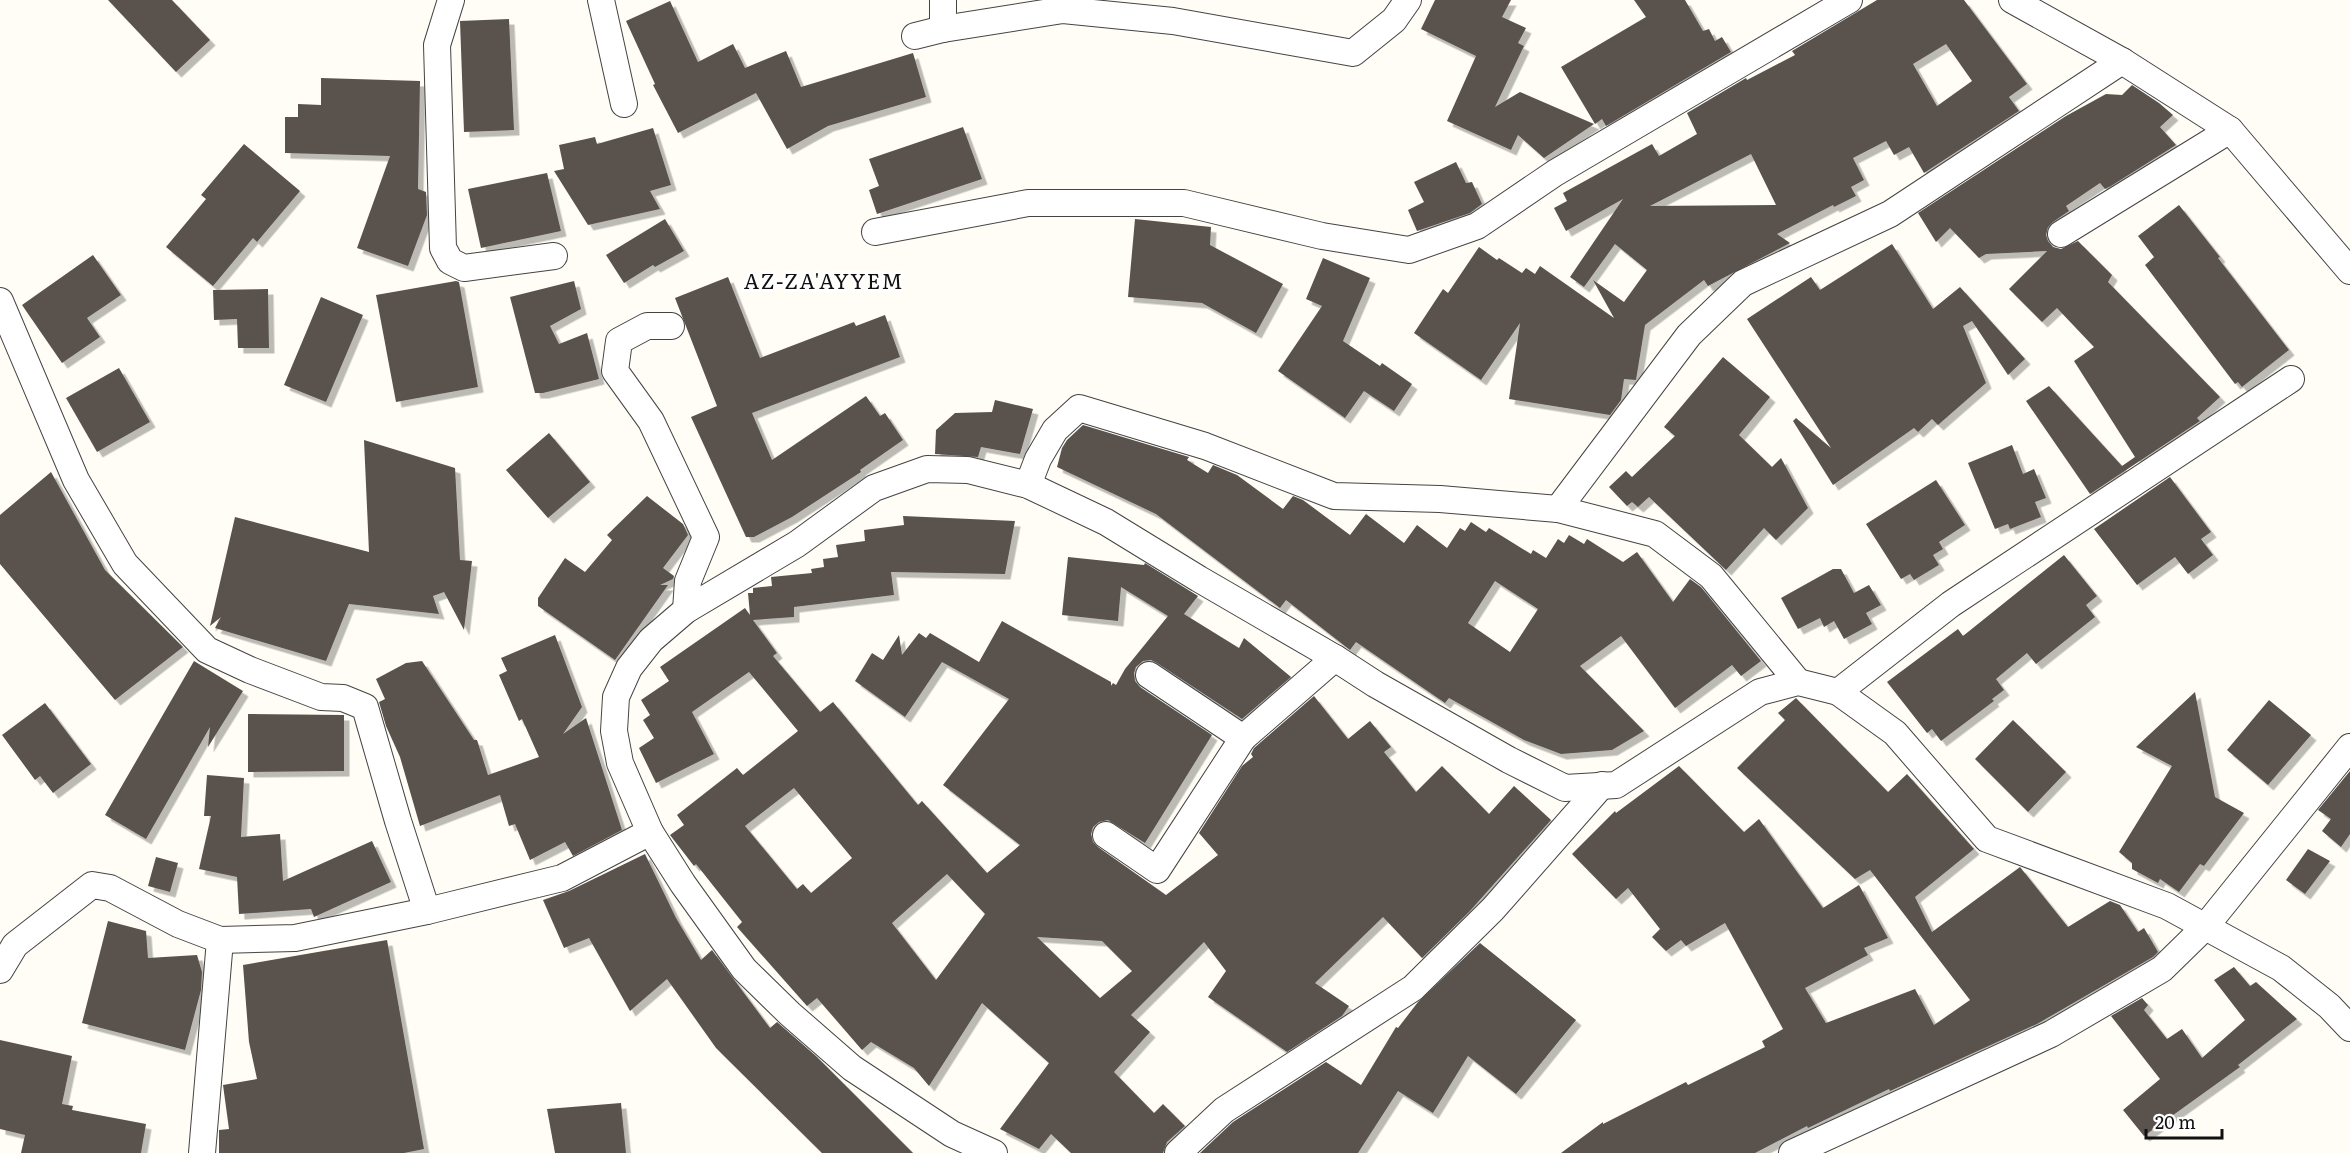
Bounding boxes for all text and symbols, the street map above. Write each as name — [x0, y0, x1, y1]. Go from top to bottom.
district label: AZ-ZA'AYYEM — [744, 264, 904, 295]
scale bar — [2146, 1102, 2222, 1140]
text: 20 m — [2155, 1108, 2196, 1135]

